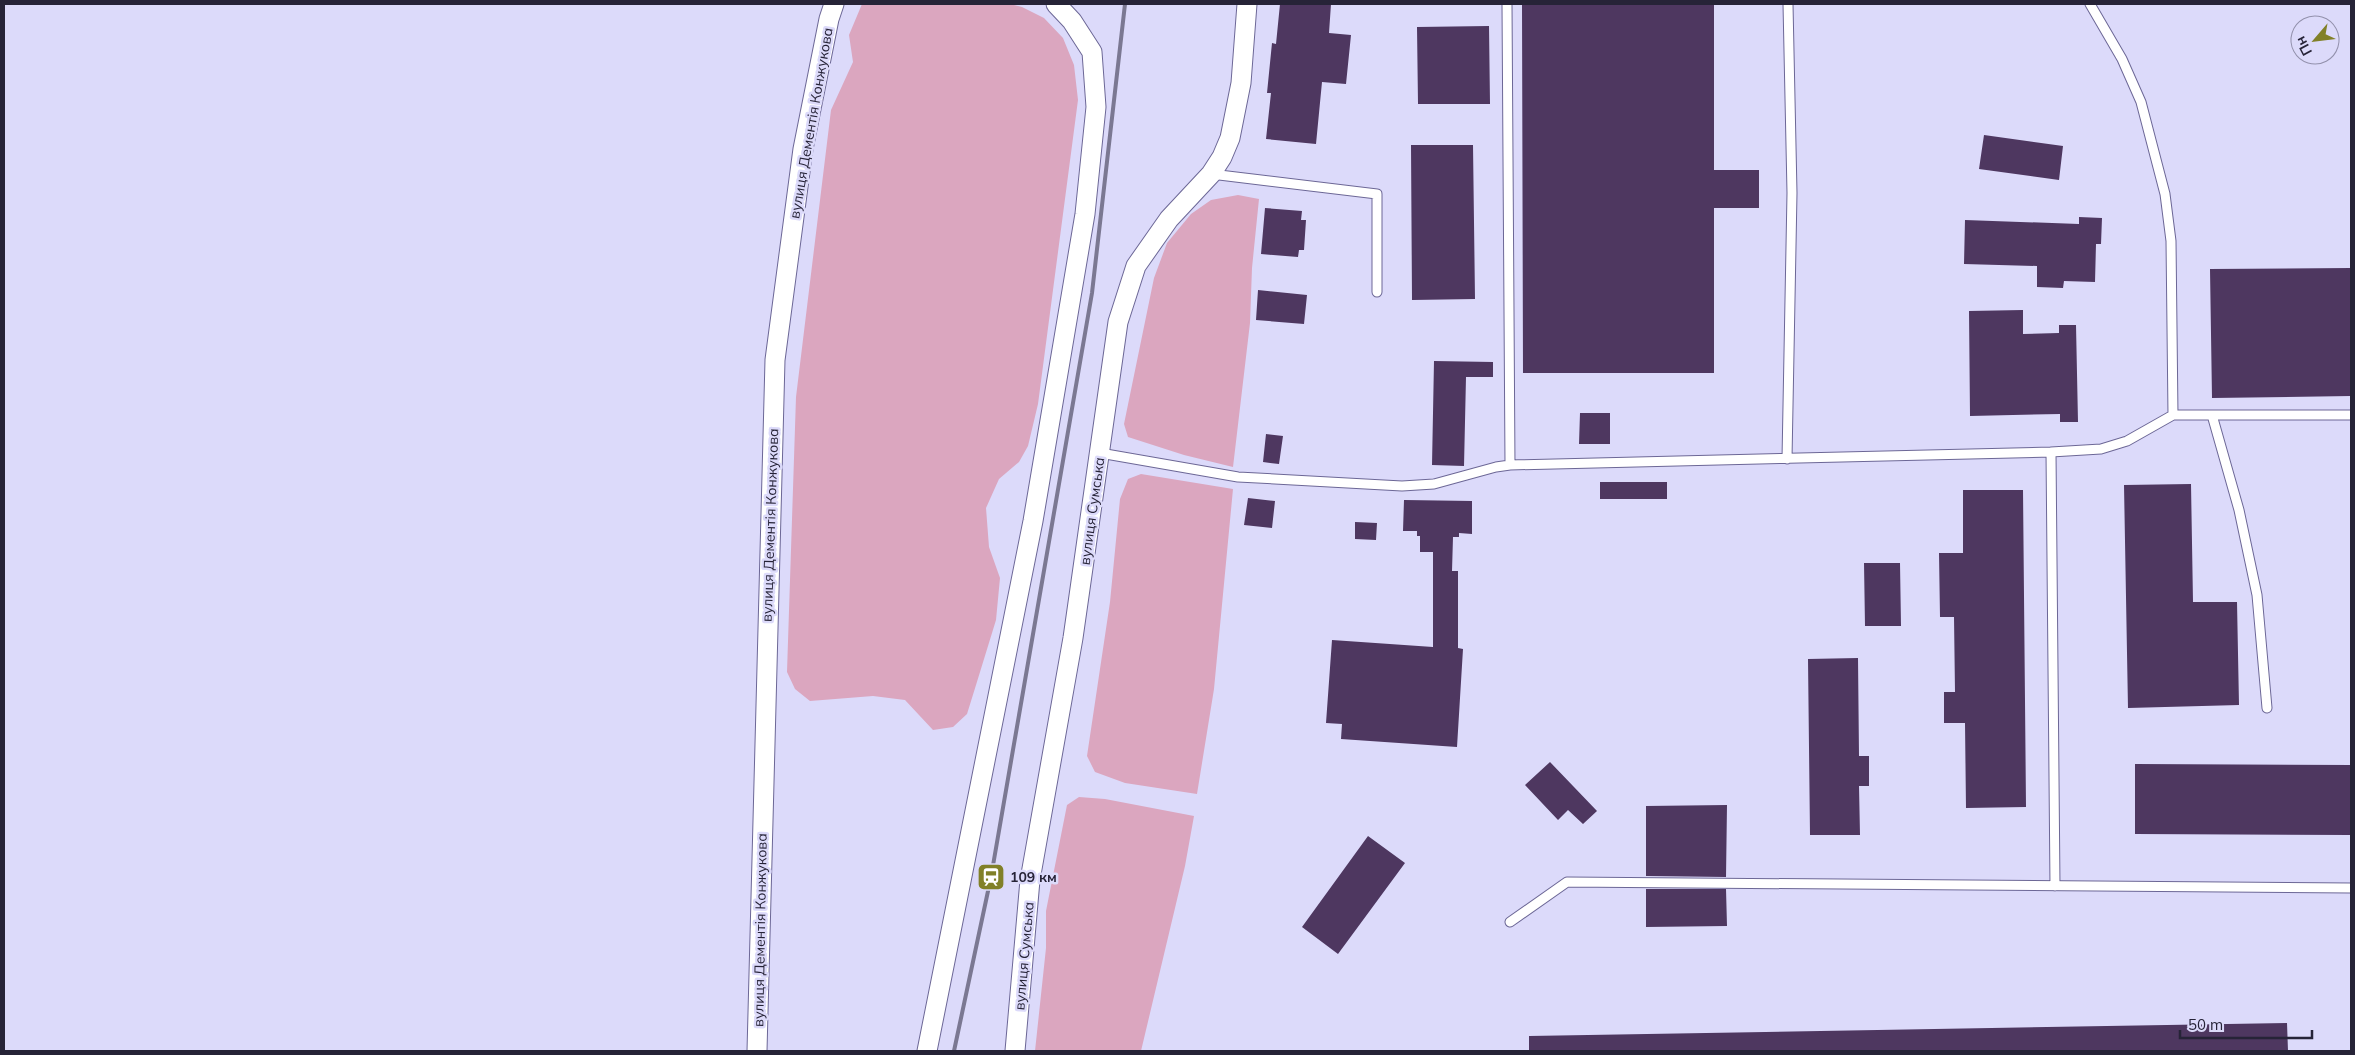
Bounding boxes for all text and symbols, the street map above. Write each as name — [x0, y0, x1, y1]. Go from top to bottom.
north arrow — [2290, 15, 2340, 65]
street label: вулиця Дементія Конжукова — [785, 26, 837, 220]
text: Пн — [2291, 33, 2316, 59]
street label: вулиця Дементія Конжукова — [758, 428, 782, 622]
street label: вулиця Сумська — [1076, 456, 1108, 566]
street label: вулиця Дементія Конжукова — [749, 833, 771, 1027]
station icon: 109 км — [976, 862, 1006, 892]
place label: 109 км — [1010, 868, 1057, 886]
street label: вулиця Сумська — [1010, 901, 1038, 1011]
scale bar — [2180, 1008, 2312, 1040]
text: 50 m — [2188, 1015, 2223, 1034]

